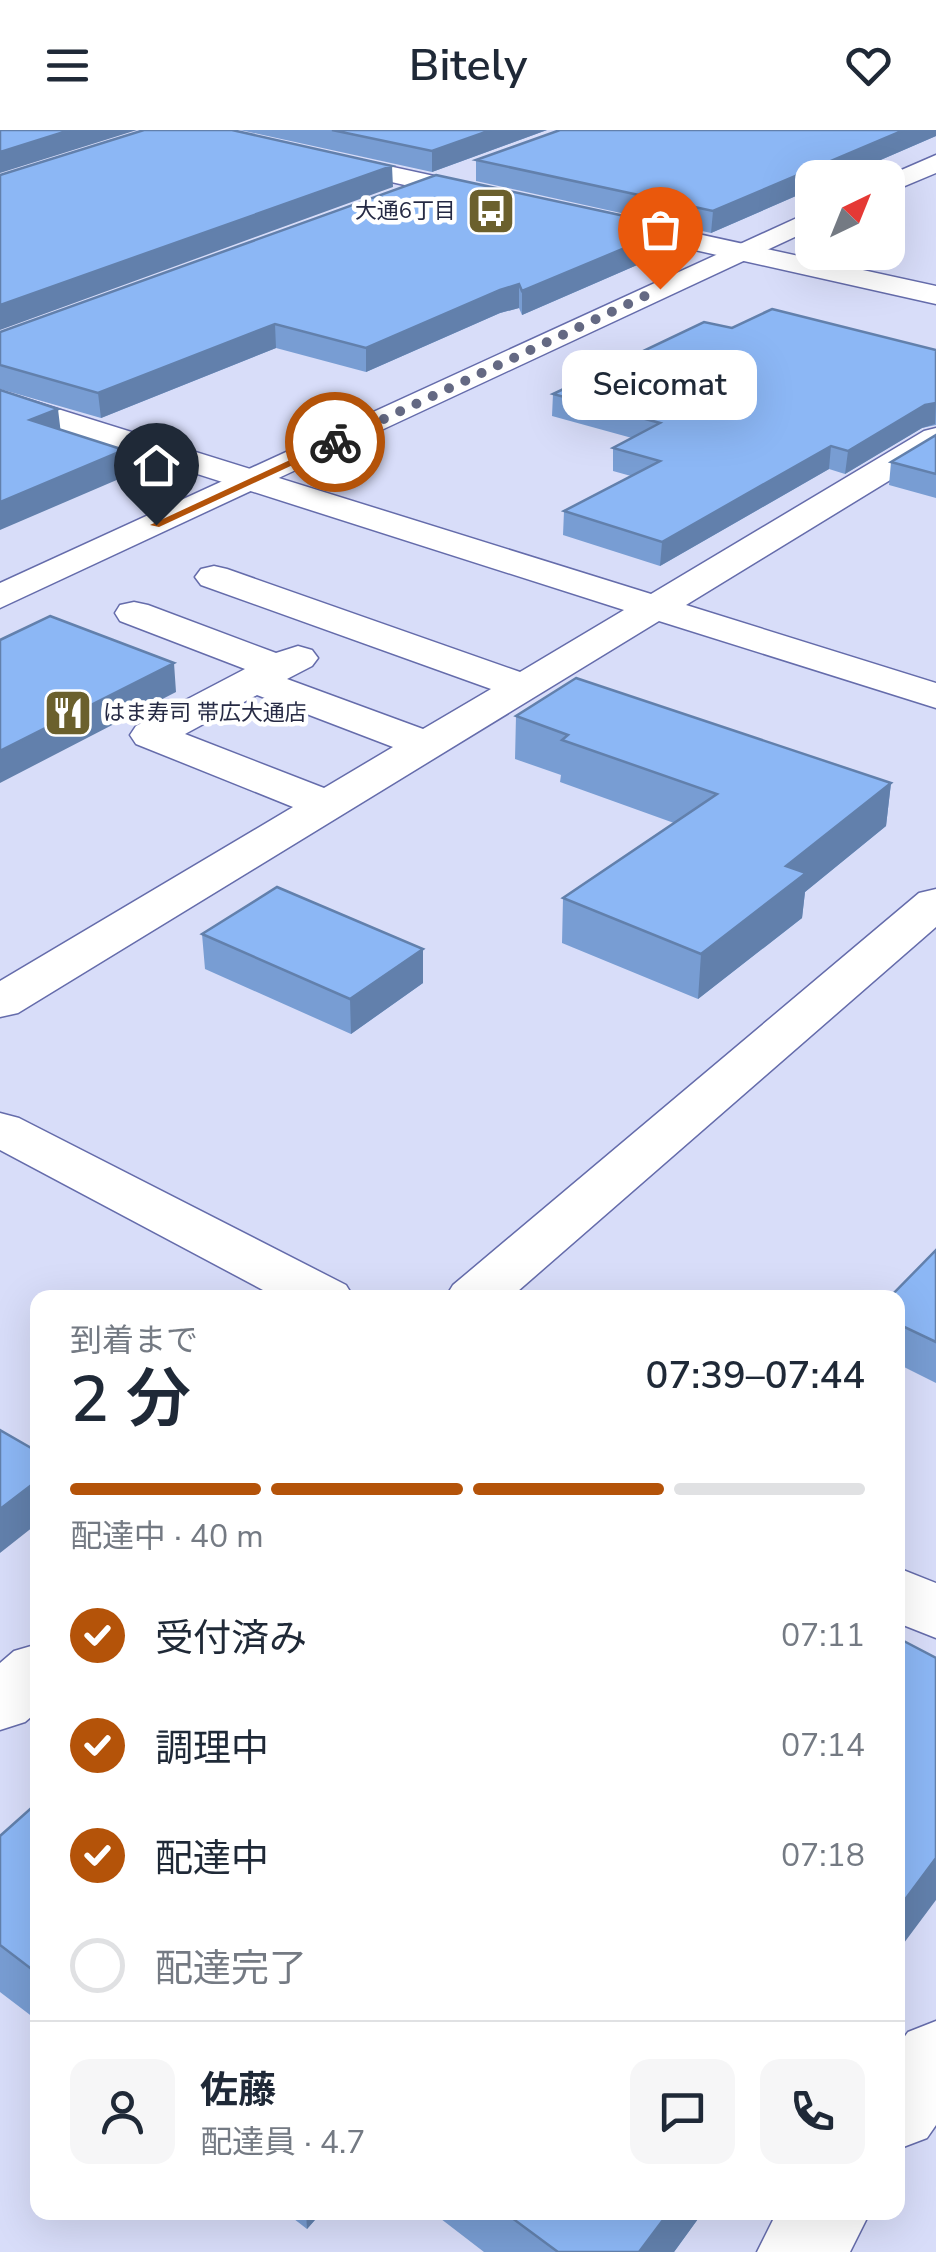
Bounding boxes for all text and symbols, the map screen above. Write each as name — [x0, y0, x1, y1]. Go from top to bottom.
text: Bitely — [409, 35, 527, 96]
icon: menu — [40, 38, 95, 93]
icon: heart — [841, 38, 896, 93]
north arrow — [795, 160, 905, 270]
map controls — [795, 160, 905, 270]
bus stop icon: 大通6丁目 — [465, 185, 517, 237]
pin — [618, 187, 703, 290]
place label: 大通6丁目 — [355, 196, 456, 226]
icon: bag — [633, 202, 688, 257]
callout: Seicomat — [562, 349, 758, 419]
text: Seicomat — [592, 363, 727, 406]
courier — [285, 392, 385, 492]
icon: bike — [308, 415, 363, 470]
pin — [114, 423, 199, 526]
icon: home — [129, 438, 184, 493]
restaurant icon: はま寿司 帯広大通店 — [42, 687, 94, 739]
place label: はま寿司 帯広大通店 — [103, 698, 307, 728]
text: 到着まで — [70, 1319, 198, 1362]
text: 07:39–07:44 — [646, 1350, 865, 1401]
text: 2 分 — [70, 1355, 191, 1444]
text: 配達中 · 40 m — [70, 1515, 264, 1558]
icon: check — [70, 1608, 125, 1663]
text: 受付済み — [155, 1613, 307, 1664]
text: 07:11 — [781, 1614, 865, 1657]
icon: check — [70, 1718, 125, 1773]
text: 調理中 — [155, 1723, 269, 1774]
text: 07:14 — [781, 1724, 865, 1767]
icon: check — [70, 1828, 125, 1883]
text: 配達中 — [155, 1833, 269, 1884]
text: 07:18 — [781, 1834, 865, 1877]
text: 配達完了 — [155, 1943, 307, 1994]
button: person — [70, 2059, 175, 2164]
button: chat — [630, 2059, 735, 2164]
button: phone — [760, 2059, 865, 2164]
text: 佐藤 — [200, 2065, 276, 2116]
text: 配達員 · 4.7 — [200, 2121, 365, 2164]

